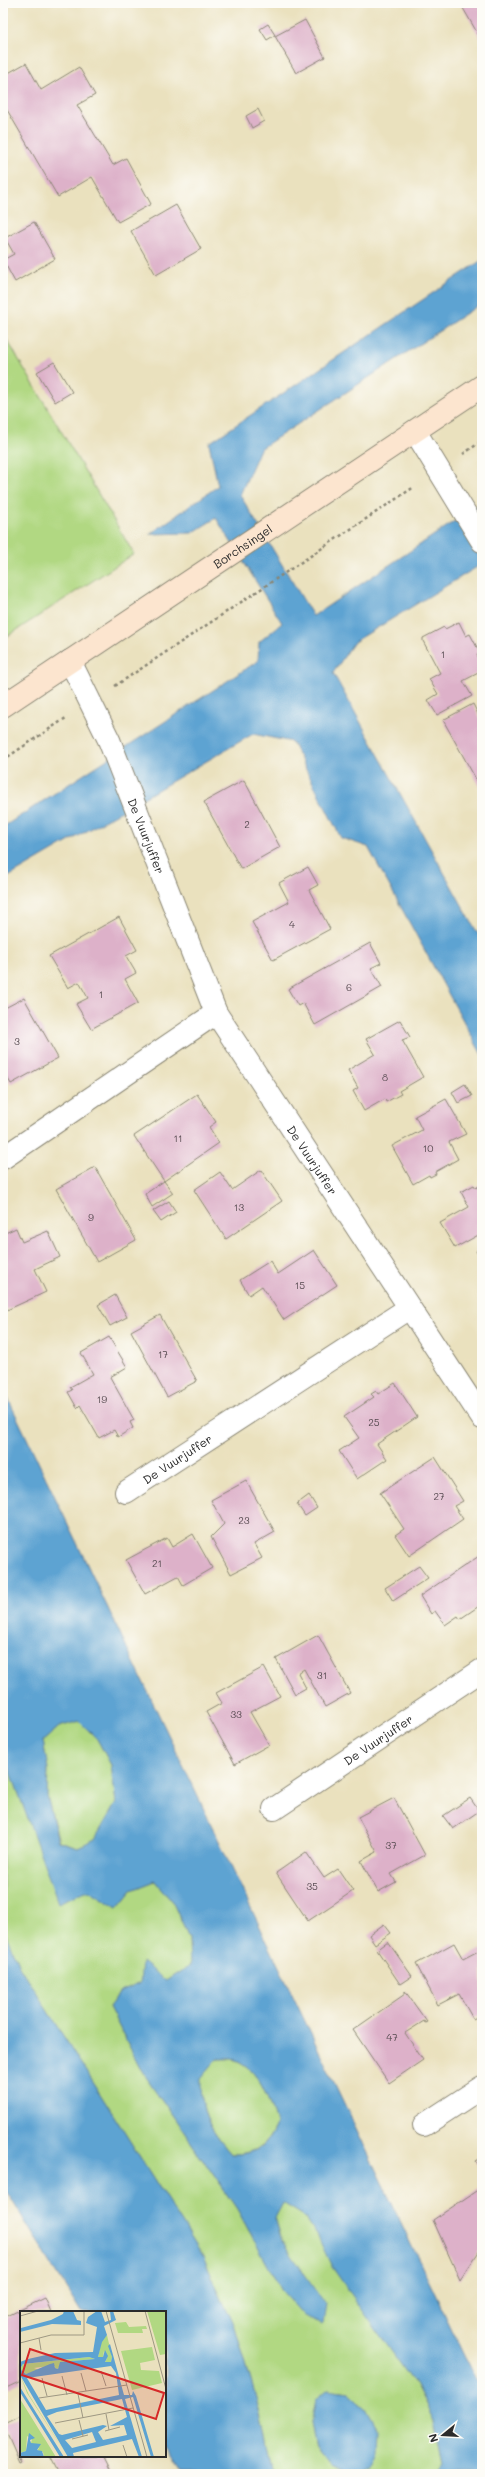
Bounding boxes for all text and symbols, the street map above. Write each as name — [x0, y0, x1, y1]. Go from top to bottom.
street label: Borchsingel — [210, 520, 275, 572]
house number: 1 — [441, 647, 445, 661]
street label: De Vuurjuffer — [125, 796, 169, 876]
house number: 2 — [244, 817, 250, 831]
house number: 4 — [289, 917, 295, 931]
house number: 6 — [346, 980, 352, 994]
house number: 1 — [99, 987, 103, 1001]
house number: 3 — [14, 1034, 20, 1048]
house number: 8 — [382, 1070, 388, 1084]
street label: De Vuurjuffer — [284, 1122, 341, 1198]
house number: 11 — [174, 1131, 182, 1145]
house number: 10 — [423, 1141, 433, 1155]
house number: 13 — [234, 1200, 244, 1214]
house number: 9 — [88, 1210, 94, 1224]
house number: 15 — [295, 1278, 305, 1292]
house number: 17 — [158, 1347, 168, 1361]
house number: 19 — [97, 1392, 107, 1406]
house number: 25 — [368, 1415, 380, 1429]
street label: De Vuurjuffer — [139, 1430, 215, 1487]
house number: 27 — [433, 1489, 445, 1503]
house number: 23 — [238, 1513, 250, 1527]
house number: 21 — [152, 1556, 162, 1570]
house number: 31 — [317, 1668, 327, 1682]
house number: 33 — [230, 1707, 242, 1721]
street label: De Vuurjuffer — [340, 1711, 416, 1768]
house number: 37 — [385, 1838, 397, 1852]
house number: 35 — [306, 1879, 318, 1893]
house number: 47 — [386, 2030, 398, 2044]
inset map — [20, 2311, 166, 2457]
north arrow — [423, 2415, 463, 2455]
text: N — [425, 2432, 441, 2445]

